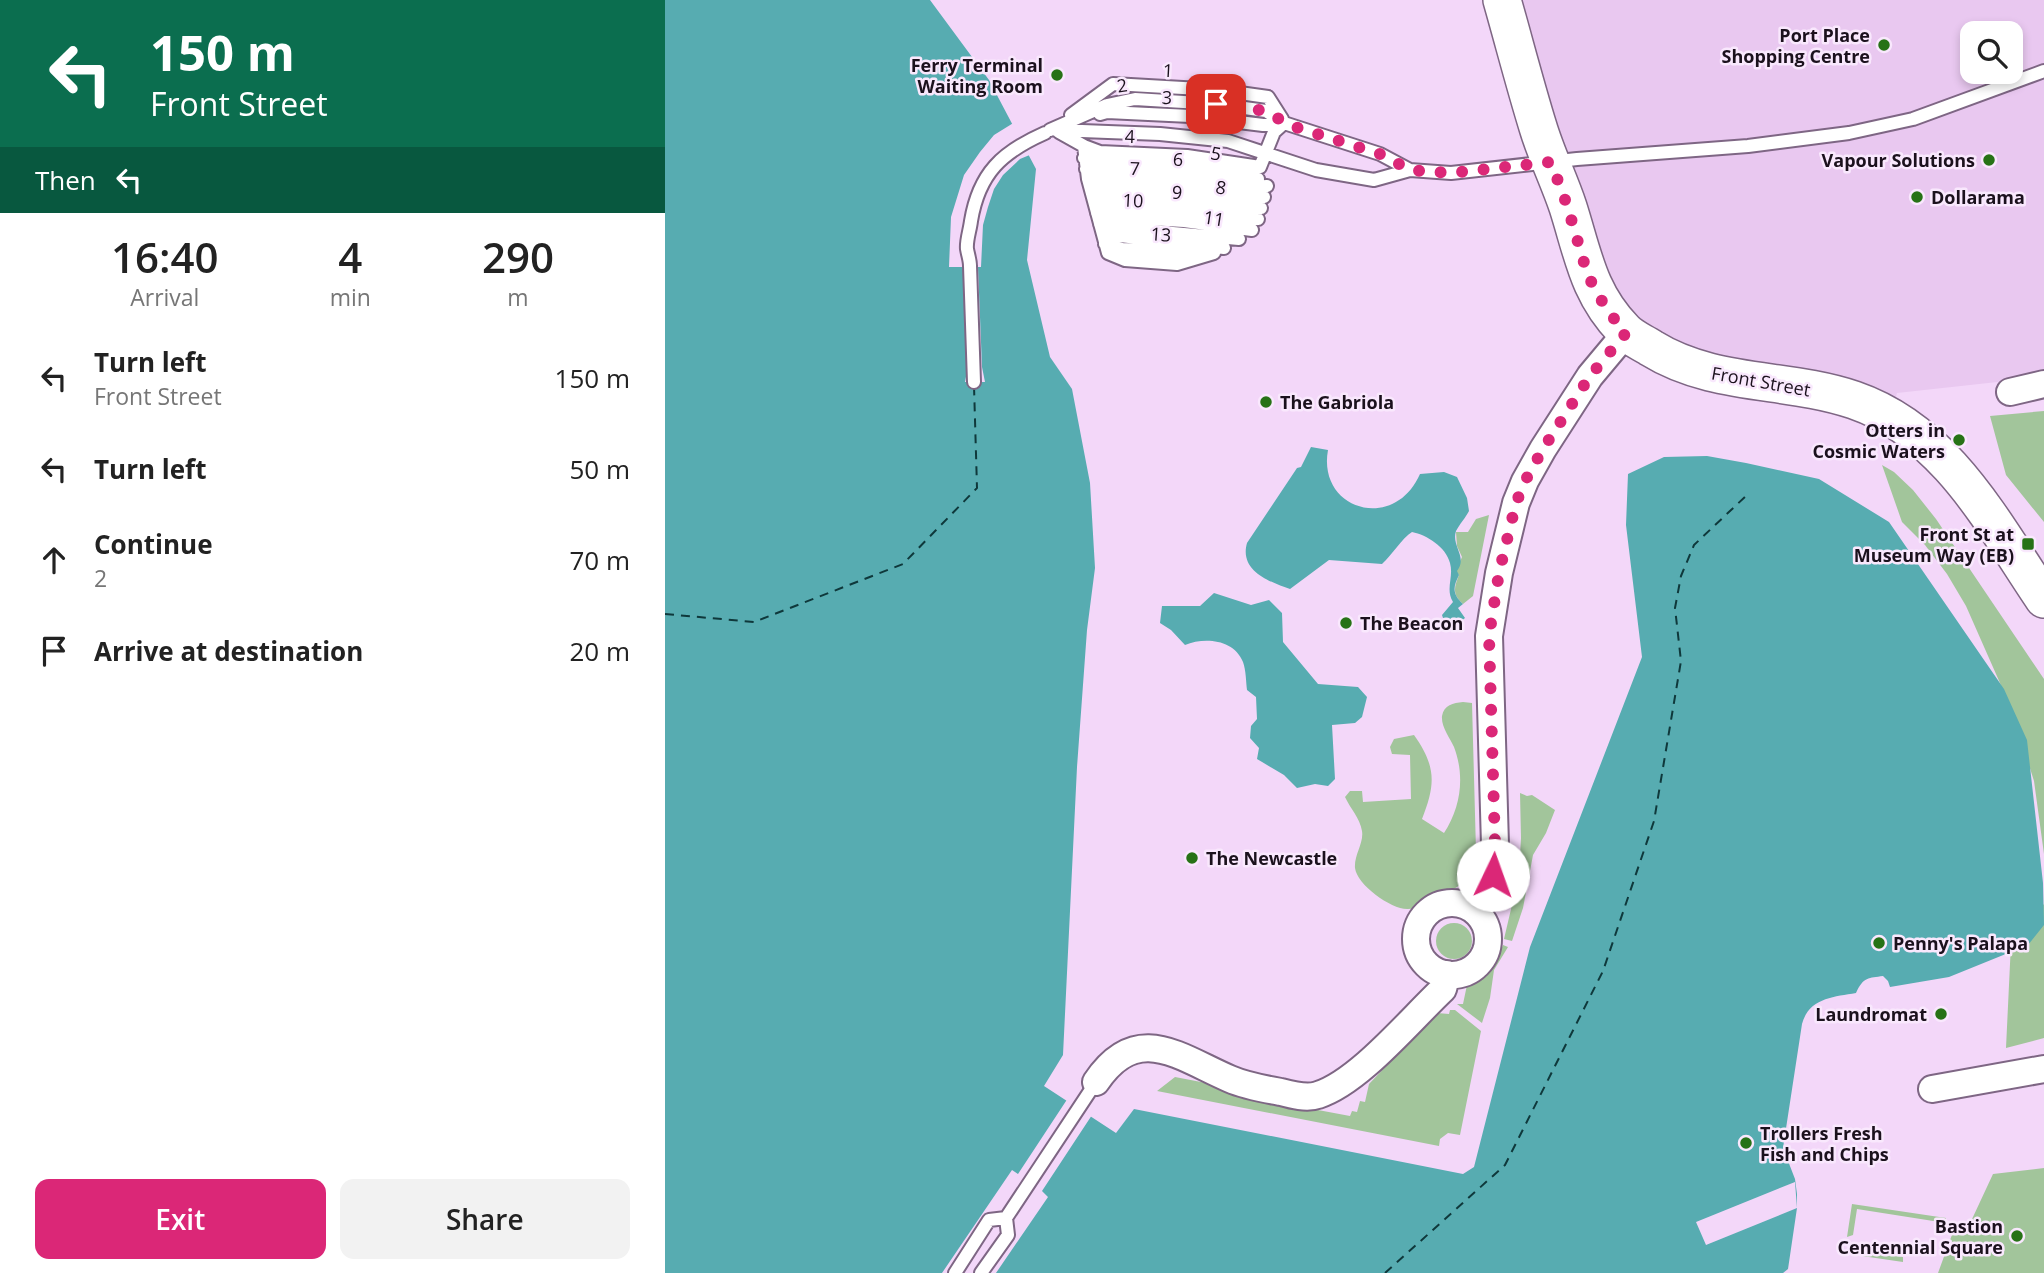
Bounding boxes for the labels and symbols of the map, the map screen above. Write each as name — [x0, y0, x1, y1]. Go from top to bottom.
place label: Port Place Shopping Centre — [1722, 23, 1870, 68]
marker: Port Place Shopping Centre — [1876, 37, 1892, 53]
place label: Ferry Terminal Waiting Room — [911, 53, 1043, 98]
street label: 1 — [1162, 58, 1174, 82]
marker: Ferry Terminal Waiting Room — [1049, 67, 1065, 83]
street label: 2 — [1115, 72, 1129, 98]
pin — [1186, 74, 1246, 134]
street label: 3 — [1161, 85, 1173, 109]
street label: 4 — [1124, 124, 1136, 148]
street label: 5 — [1209, 140, 1223, 166]
street label: 6 — [1172, 147, 1184, 171]
place label: Vapour Solutions — [1822, 148, 1975, 172]
marker: Vapour Solutions — [1981, 152, 1997, 168]
street label: 7 — [1129, 156, 1141, 180]
street label: 8 — [1214, 174, 1228, 200]
street label: 9 — [1171, 180, 1183, 204]
place label: Dollarama — [1931, 185, 2025, 209]
street label: 10 — [1122, 187, 1144, 213]
marker: Dollarama — [1909, 189, 1925, 205]
street label: 11 — [1202, 205, 1226, 231]
street label: 13 — [1150, 221, 1172, 247]
street label: Front Street — [1710, 361, 1812, 401]
place label: The Gabriola — [1280, 390, 1394, 414]
marker: The Gabriola — [1258, 394, 1274, 410]
place label: Otters in Cosmic Waters — [1812, 418, 1945, 463]
marker: Otters in Cosmic Waters — [1951, 432, 1967, 448]
place label: Front St at Museum Way (EB) — [1854, 522, 2014, 567]
marker: Front St at Museum Way (EB) — [2020, 536, 2036, 552]
place label: The Beacon — [1360, 611, 1463, 635]
marker: The Beacon — [1338, 615, 1354, 631]
position arrow — [1456, 838, 1530, 912]
place label: The Newcastle — [1206, 846, 1337, 870]
marker: The Newcastle — [1184, 850, 1200, 866]
place label: Penny's Palapa — [1893, 931, 2028, 955]
marker: Penny's Palapa — [1871, 935, 1887, 951]
place label: Laundromat — [1815, 1002, 1927, 1026]
marker: Laundromat — [1933, 1006, 1949, 1022]
place label: Trollers Fresh Fish and Chips — [1760, 1121, 1889, 1166]
marker: Trollers Fresh Fish and Chips — [1738, 1135, 1754, 1151]
place label: Bastion Centennial Square — [1838, 1214, 2003, 1259]
marker: Bastion Centennial Square — [2009, 1228, 2025, 1244]

